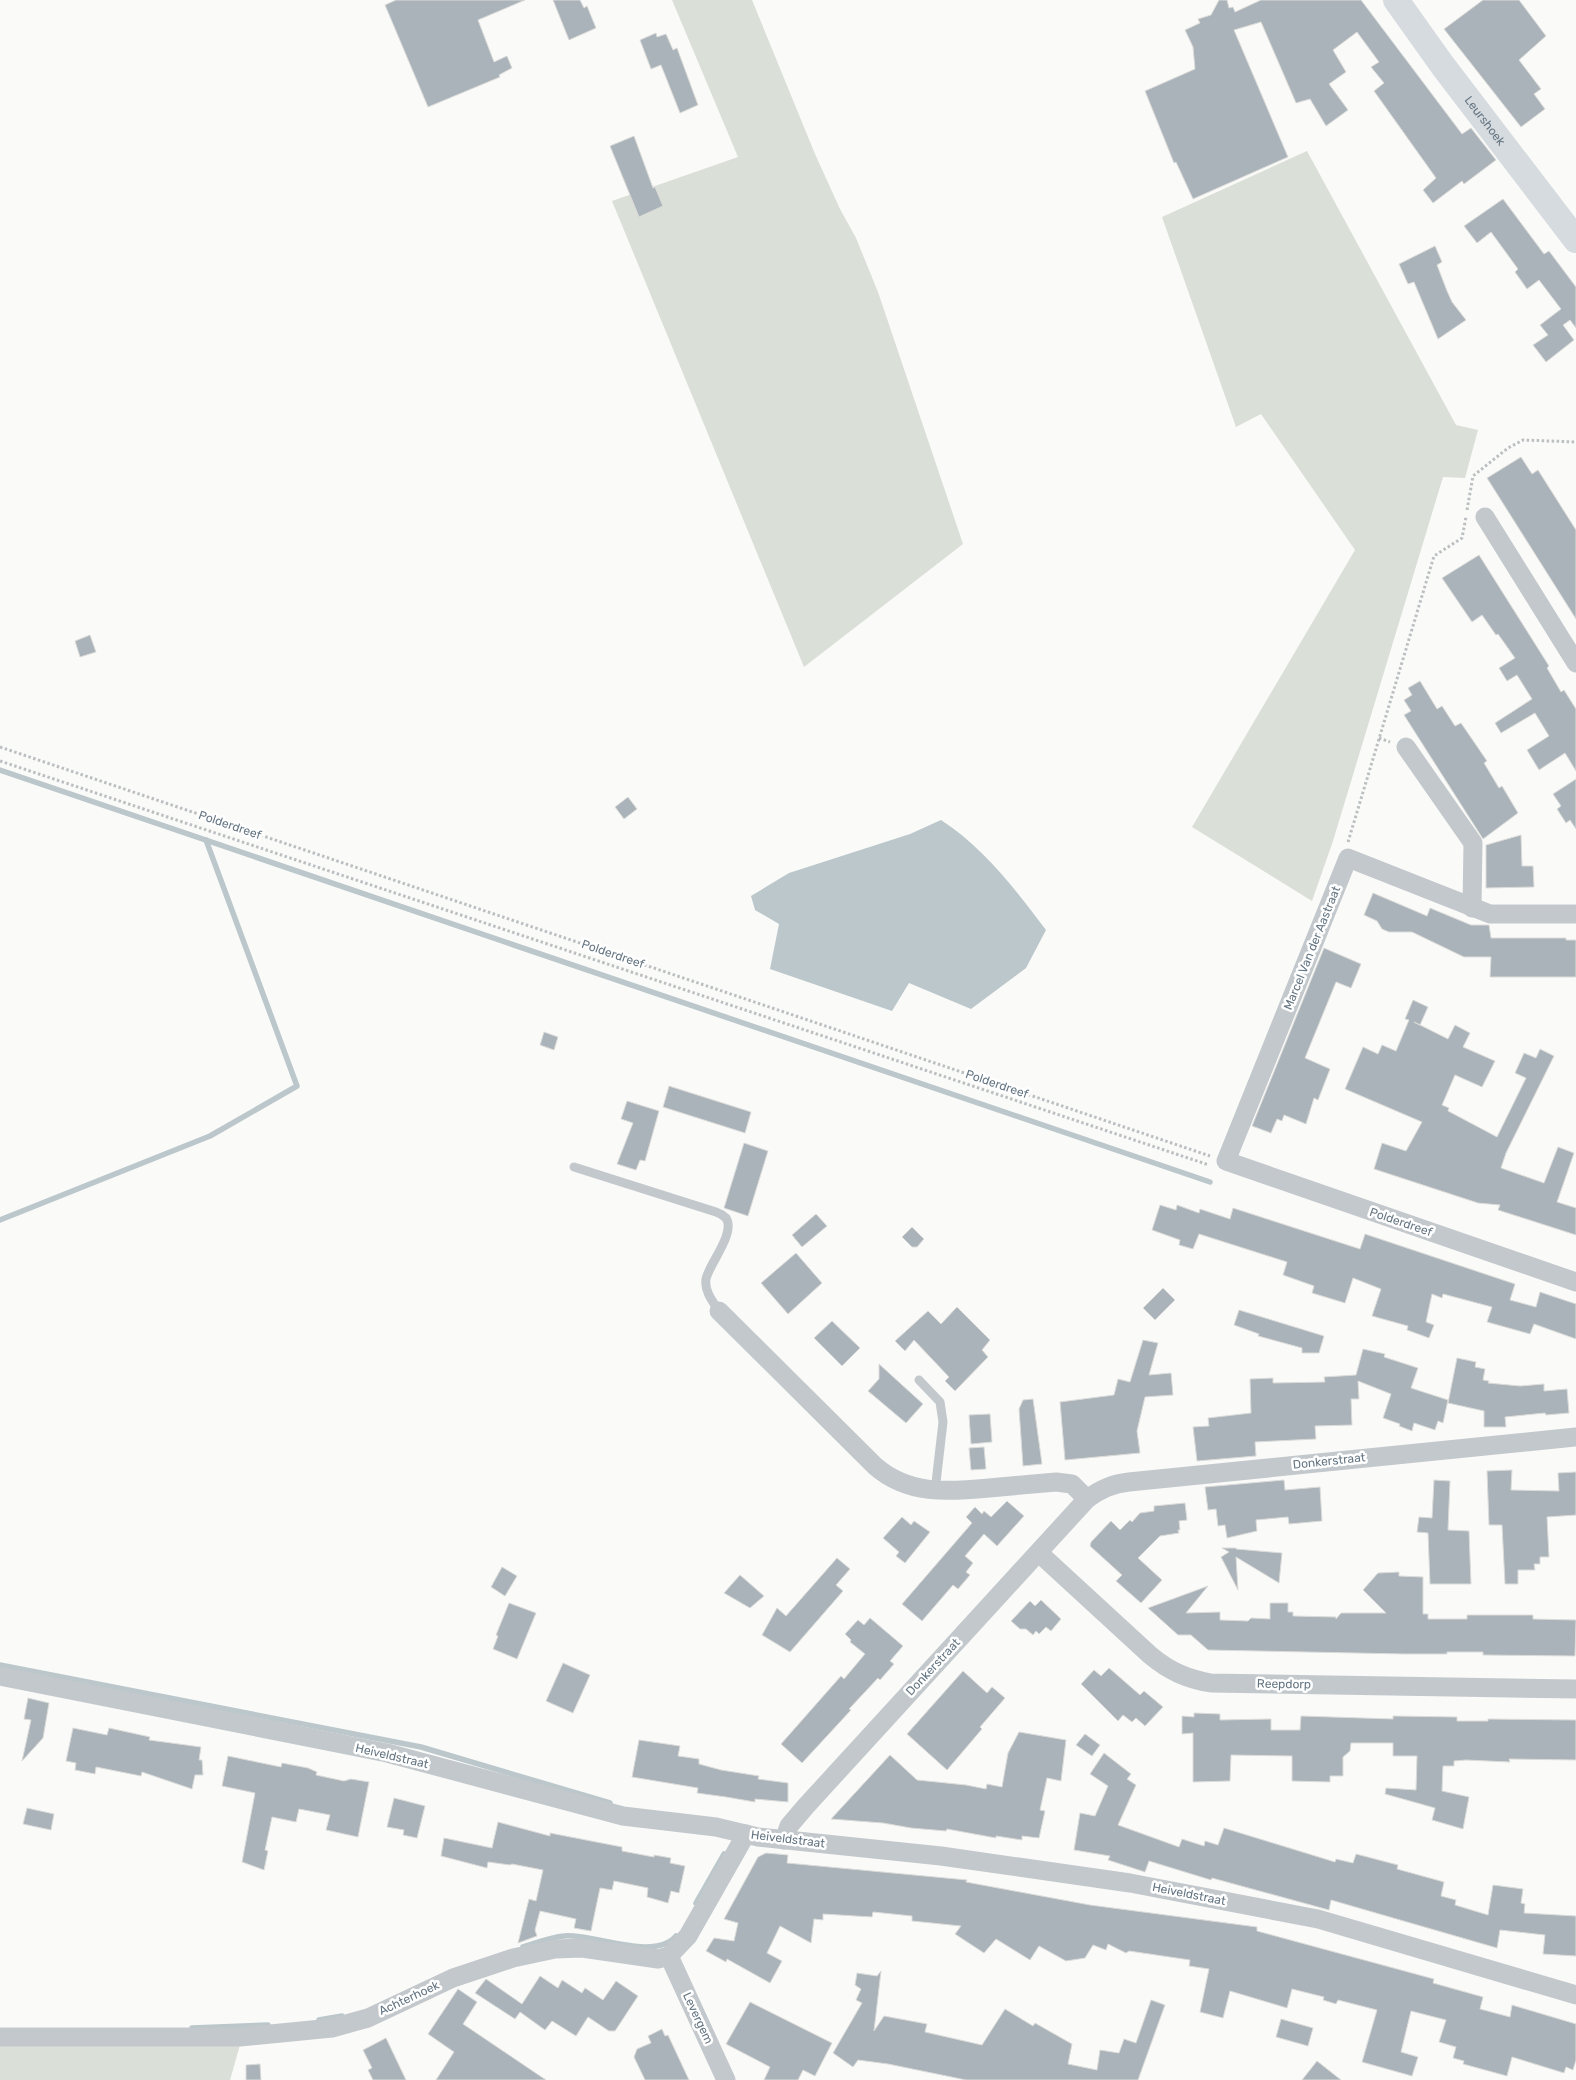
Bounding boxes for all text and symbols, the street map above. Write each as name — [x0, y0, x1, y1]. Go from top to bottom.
street label: Leurshoek — [1462, 93, 1509, 149]
street label: Polderdreef — [197, 808, 264, 842]
street label: Marcel Van der Aastraat — [1281, 884, 1343, 1012]
street label: Polderdreef — [580, 937, 647, 971]
street label: Polderdreef — [964, 1067, 1031, 1101]
street label: Polderdreef — [1368, 1205, 1435, 1239]
street label: Donkerstraat — [1292, 1450, 1366, 1472]
street label: Donkerstraat — [903, 1635, 963, 1698]
street label: Reepdorp — [1257, 1677, 1311, 1691]
street label: Heiveldstraat — [354, 1741, 430, 1771]
street label: Heiveldstraat — [750, 1828, 826, 1851]
street label: Heiveldstraat — [1151, 1880, 1227, 1908]
street label: Achterhoek — [377, 1978, 442, 2018]
street label: Levergem — [680, 1990, 716, 2046]

